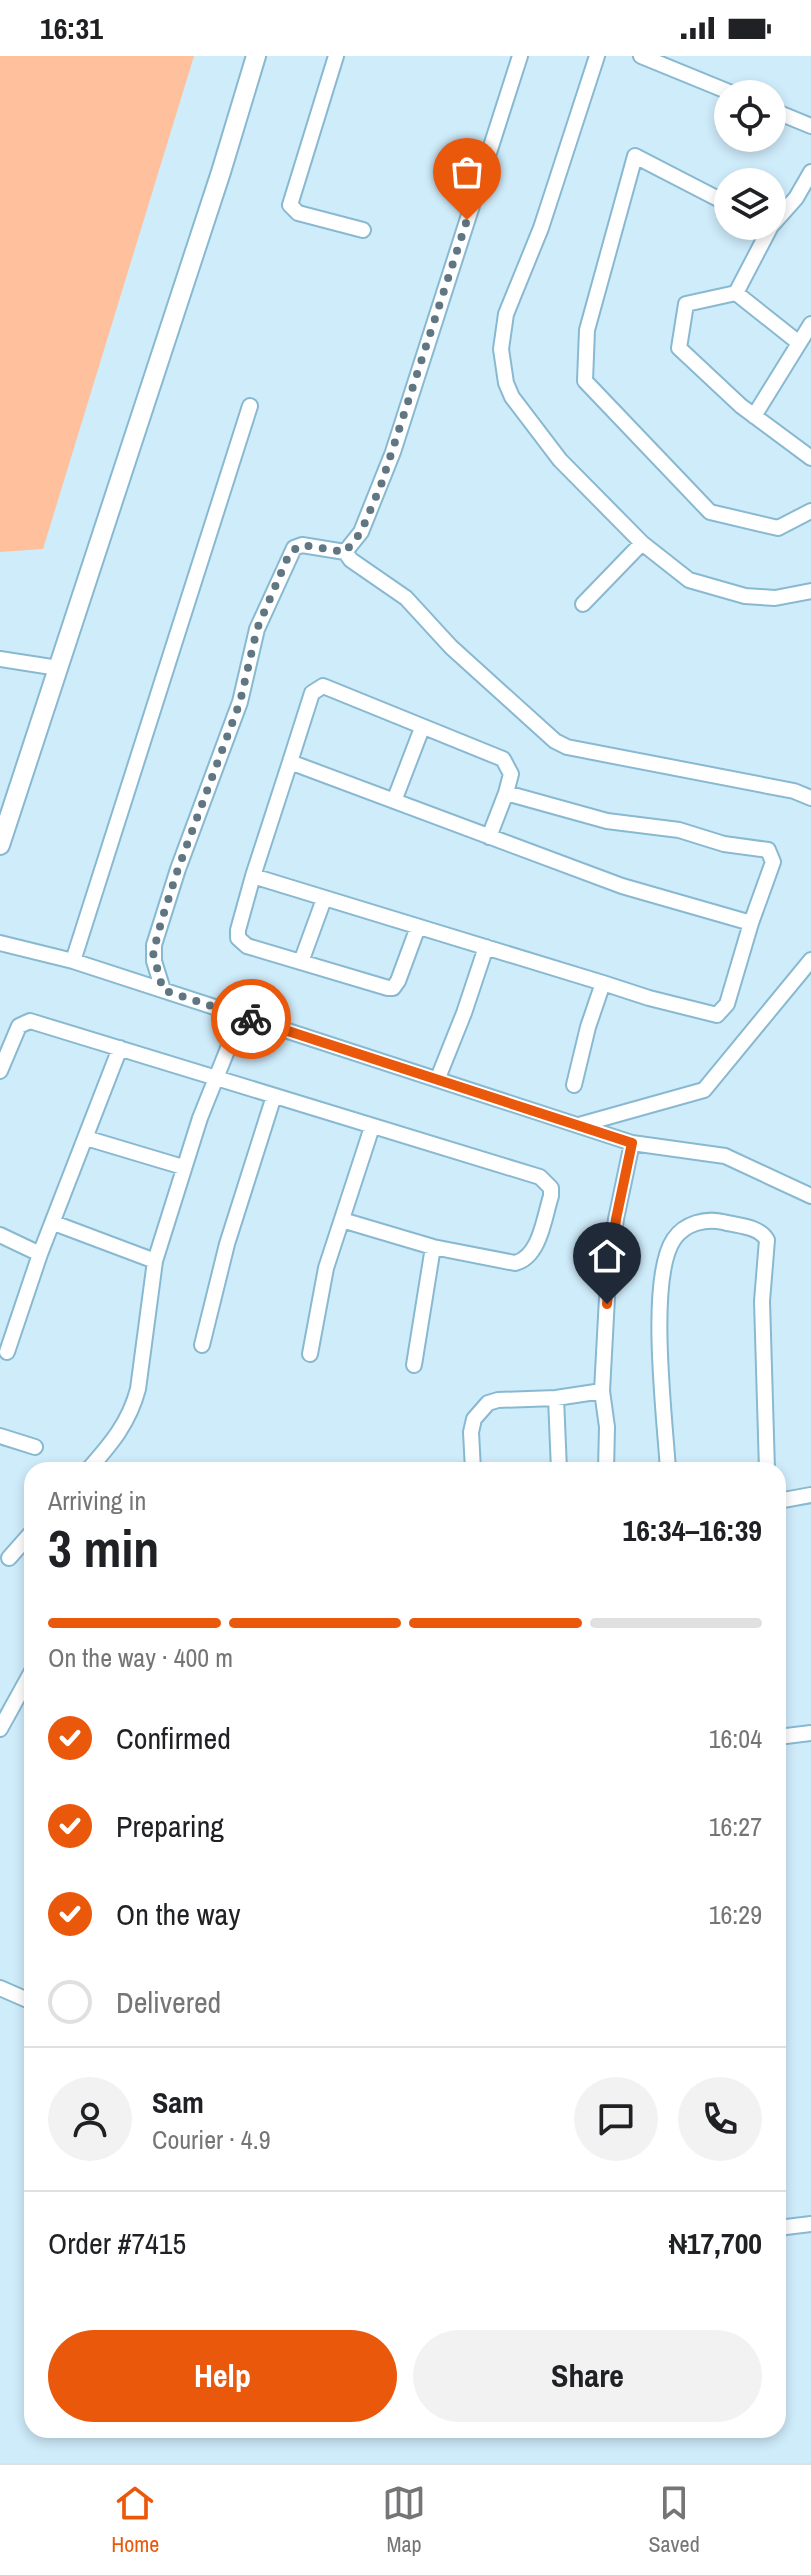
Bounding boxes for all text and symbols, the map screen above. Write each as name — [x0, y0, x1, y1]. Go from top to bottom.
text: 16:31 — [40, 8, 103, 48]
map controls — [714, 80, 786, 240]
button: locate — [714, 80, 786, 152]
pin — [433, 138, 501, 220]
icon: bag — [445, 150, 489, 194]
button: layers — [714, 168, 786, 240]
courier — [211, 979, 291, 1059]
icon: bike — [229, 997, 273, 1041]
pin — [573, 1222, 641, 1304]
icon: home — [585, 1234, 629, 1278]
text: Arriving in — [48, 1483, 146, 1518]
text: 16:34–16:39 — [623, 1510, 762, 1550]
text: 3 min — [48, 1513, 159, 1583]
text: On the way · 400 m — [48, 1640, 233, 1675]
icon: check — [48, 1716, 92, 1760]
text: Confirmed — [116, 1718, 231, 1758]
text: 16:04 — [709, 1721, 762, 1756]
icon: check — [48, 1804, 92, 1848]
text: Preparing — [116, 1806, 224, 1846]
text: 16:27 — [709, 1809, 762, 1844]
icon: check — [48, 1892, 92, 1936]
text: On the way — [116, 1894, 240, 1934]
text: 16:29 — [709, 1897, 762, 1932]
text: Delivered — [116, 1982, 221, 2022]
button: person — [48, 2077, 132, 2161]
button: chat — [574, 2077, 658, 2161]
button: phone — [678, 2077, 762, 2161]
text: Sam — [152, 2082, 204, 2122]
text: Courier · 4.9 — [152, 2122, 271, 2157]
text: Order #7415 — [48, 2223, 186, 2263]
text: ₦17,700 — [669, 2223, 762, 2263]
button: Help — [48, 2330, 397, 2422]
button: Share — [413, 2330, 762, 2422]
tab: Home — [111, 2481, 159, 2559]
tab: Map — [382, 2481, 426, 2559]
tab: Saved — [649, 2481, 700, 2559]

